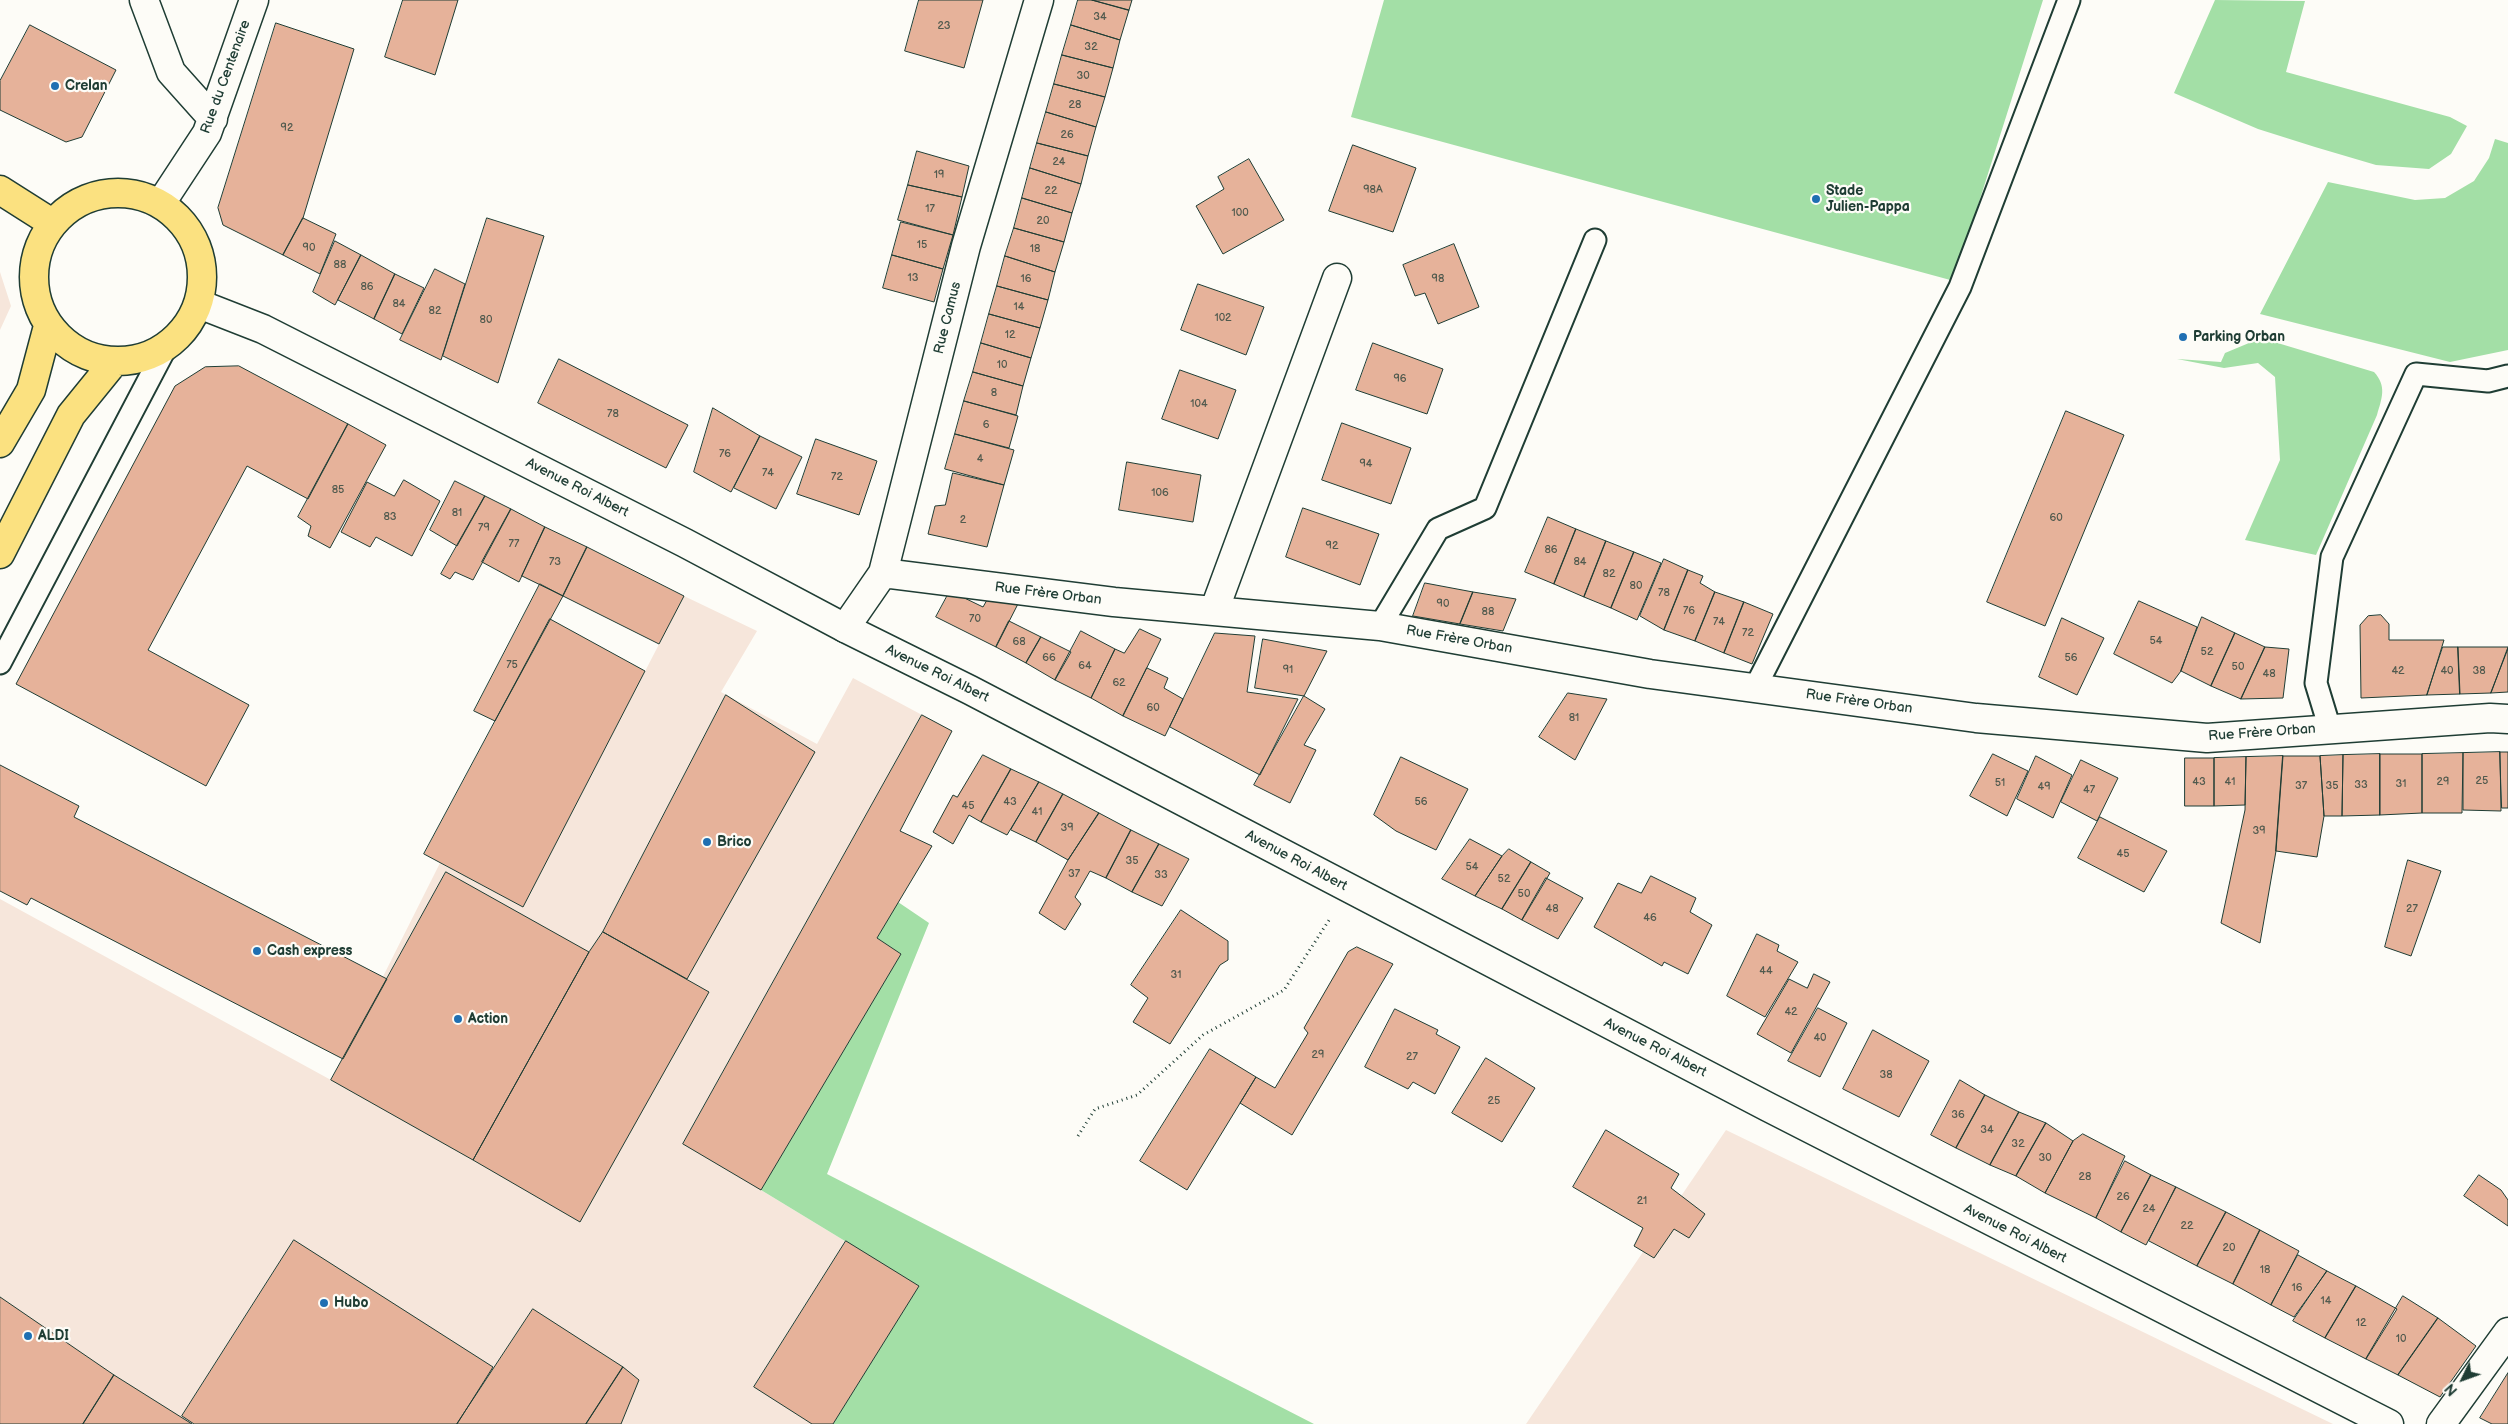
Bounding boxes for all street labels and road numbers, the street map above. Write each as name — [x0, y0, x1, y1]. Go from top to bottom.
street label: Rue du Centenaire — [198, 18, 254, 136]
street label: Rue Camus — [931, 280, 965, 356]
street label: Avenue Roi Albert — [523, 455, 631, 521]
street label: Rue Frère Orban — [994, 579, 1102, 609]
street label: Rue Frère Orban — [1405, 622, 1513, 658]
street label: Avenue Roi Albert — [882, 642, 992, 706]
street label: Rue Frère Orban — [1805, 686, 1913, 718]
street label: Rue Frère Orban — [2208, 721, 2316, 745]
street label: Avenue Roi Albert — [1242, 827, 1350, 895]
street label: Avenue Roi Albert — [1601, 1015, 1709, 1081]
street label: Avenue Roi Albert — [1961, 1201, 2069, 1267]

